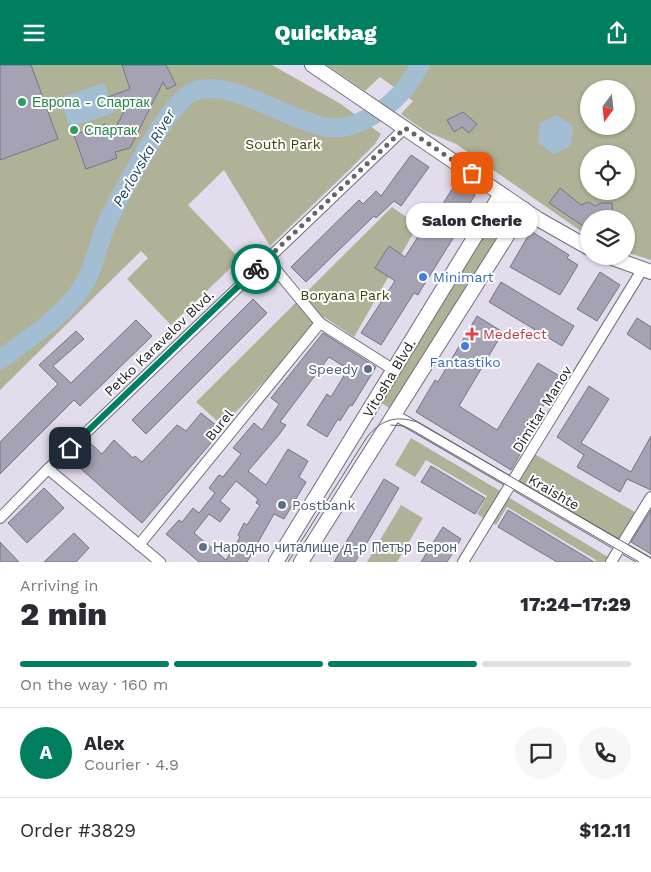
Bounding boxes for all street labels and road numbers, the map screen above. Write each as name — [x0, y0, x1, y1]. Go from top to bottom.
street label: Petko Karavelov Blvd. — [101, 287, 217, 399]
street label: Vitosha Blvd. — [359, 336, 419, 420]
street label: Dimitar Manov — [509, 362, 575, 455]
street label: Burel — [202, 406, 237, 444]
street label: Kraishte — [526, 471, 582, 513]

